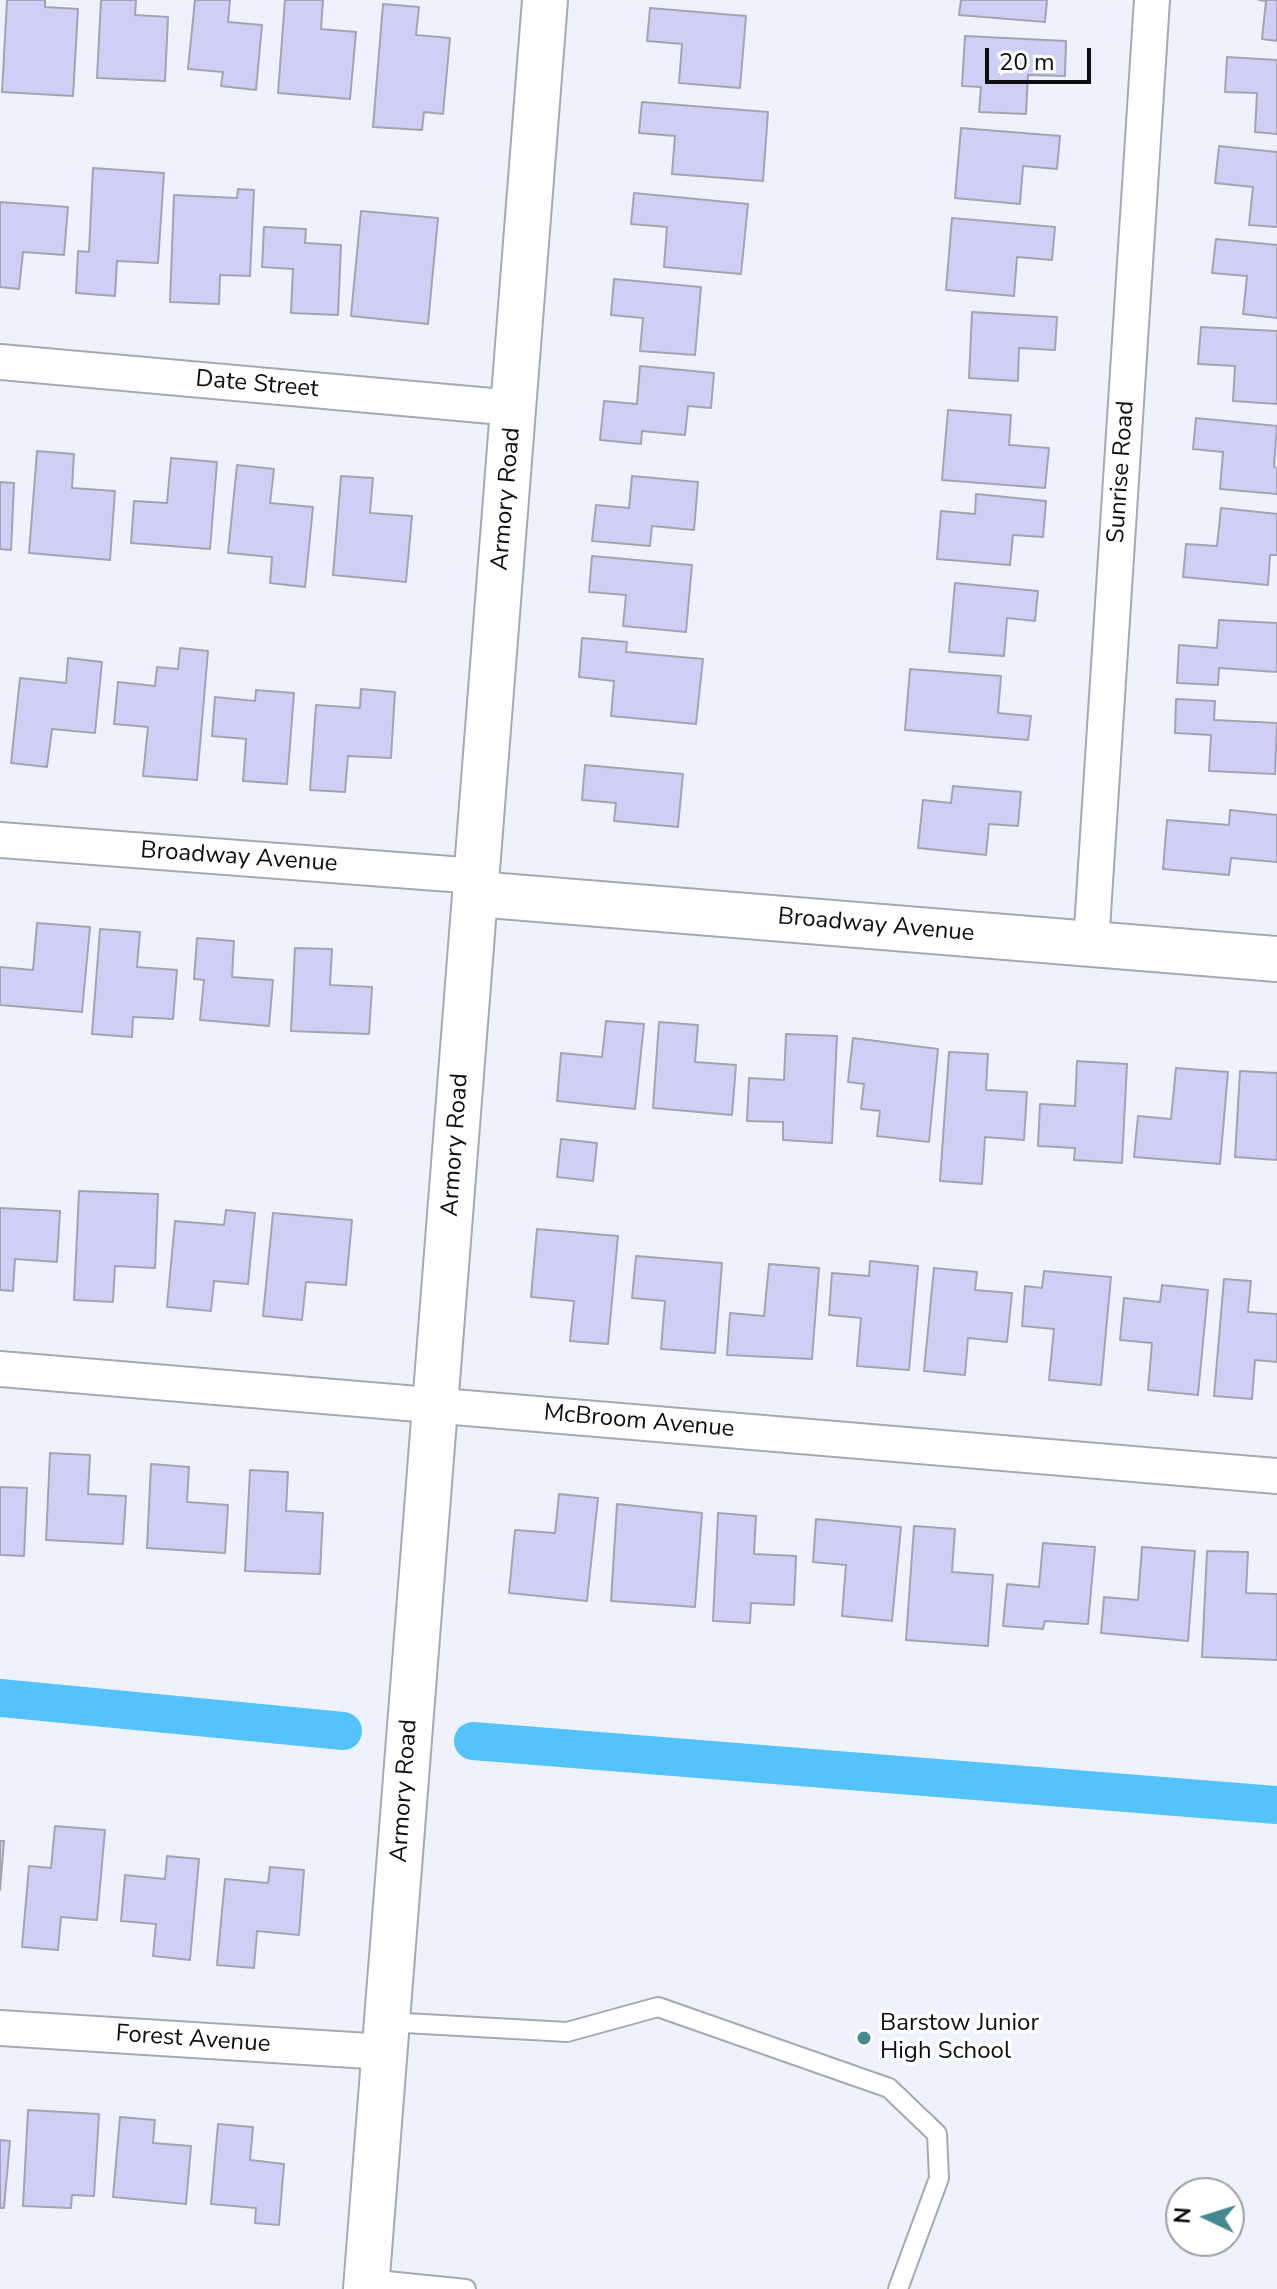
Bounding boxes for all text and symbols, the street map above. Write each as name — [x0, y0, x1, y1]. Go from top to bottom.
scale bar — [989, 32, 1095, 82]
text: 20 m — [999, 46, 1055, 78]
street label: Date Street — [194, 365, 320, 405]
street label: Sunrise Road — [1103, 400, 1141, 544]
street label: Armory Road — [486, 426, 528, 572]
street label: Broadway Avenue — [140, 837, 338, 879]
street label: Broadway Avenue — [776, 903, 976, 949]
street label: Armory Road — [437, 1072, 475, 1218]
street label: McBroom Avenue — [542, 1399, 736, 1445]
street label: Armory Road — [386, 1718, 424, 1864]
place label: Barstow Junior High School — [880, 2010, 1039, 2066]
street label: Forest Avenue — [115, 2020, 271, 2060]
marker: Barstow Junior High School — [855, 2029, 873, 2047]
north arrow — [1165, 2177, 1245, 2257]
text: N — [1168, 2206, 1199, 2225]

